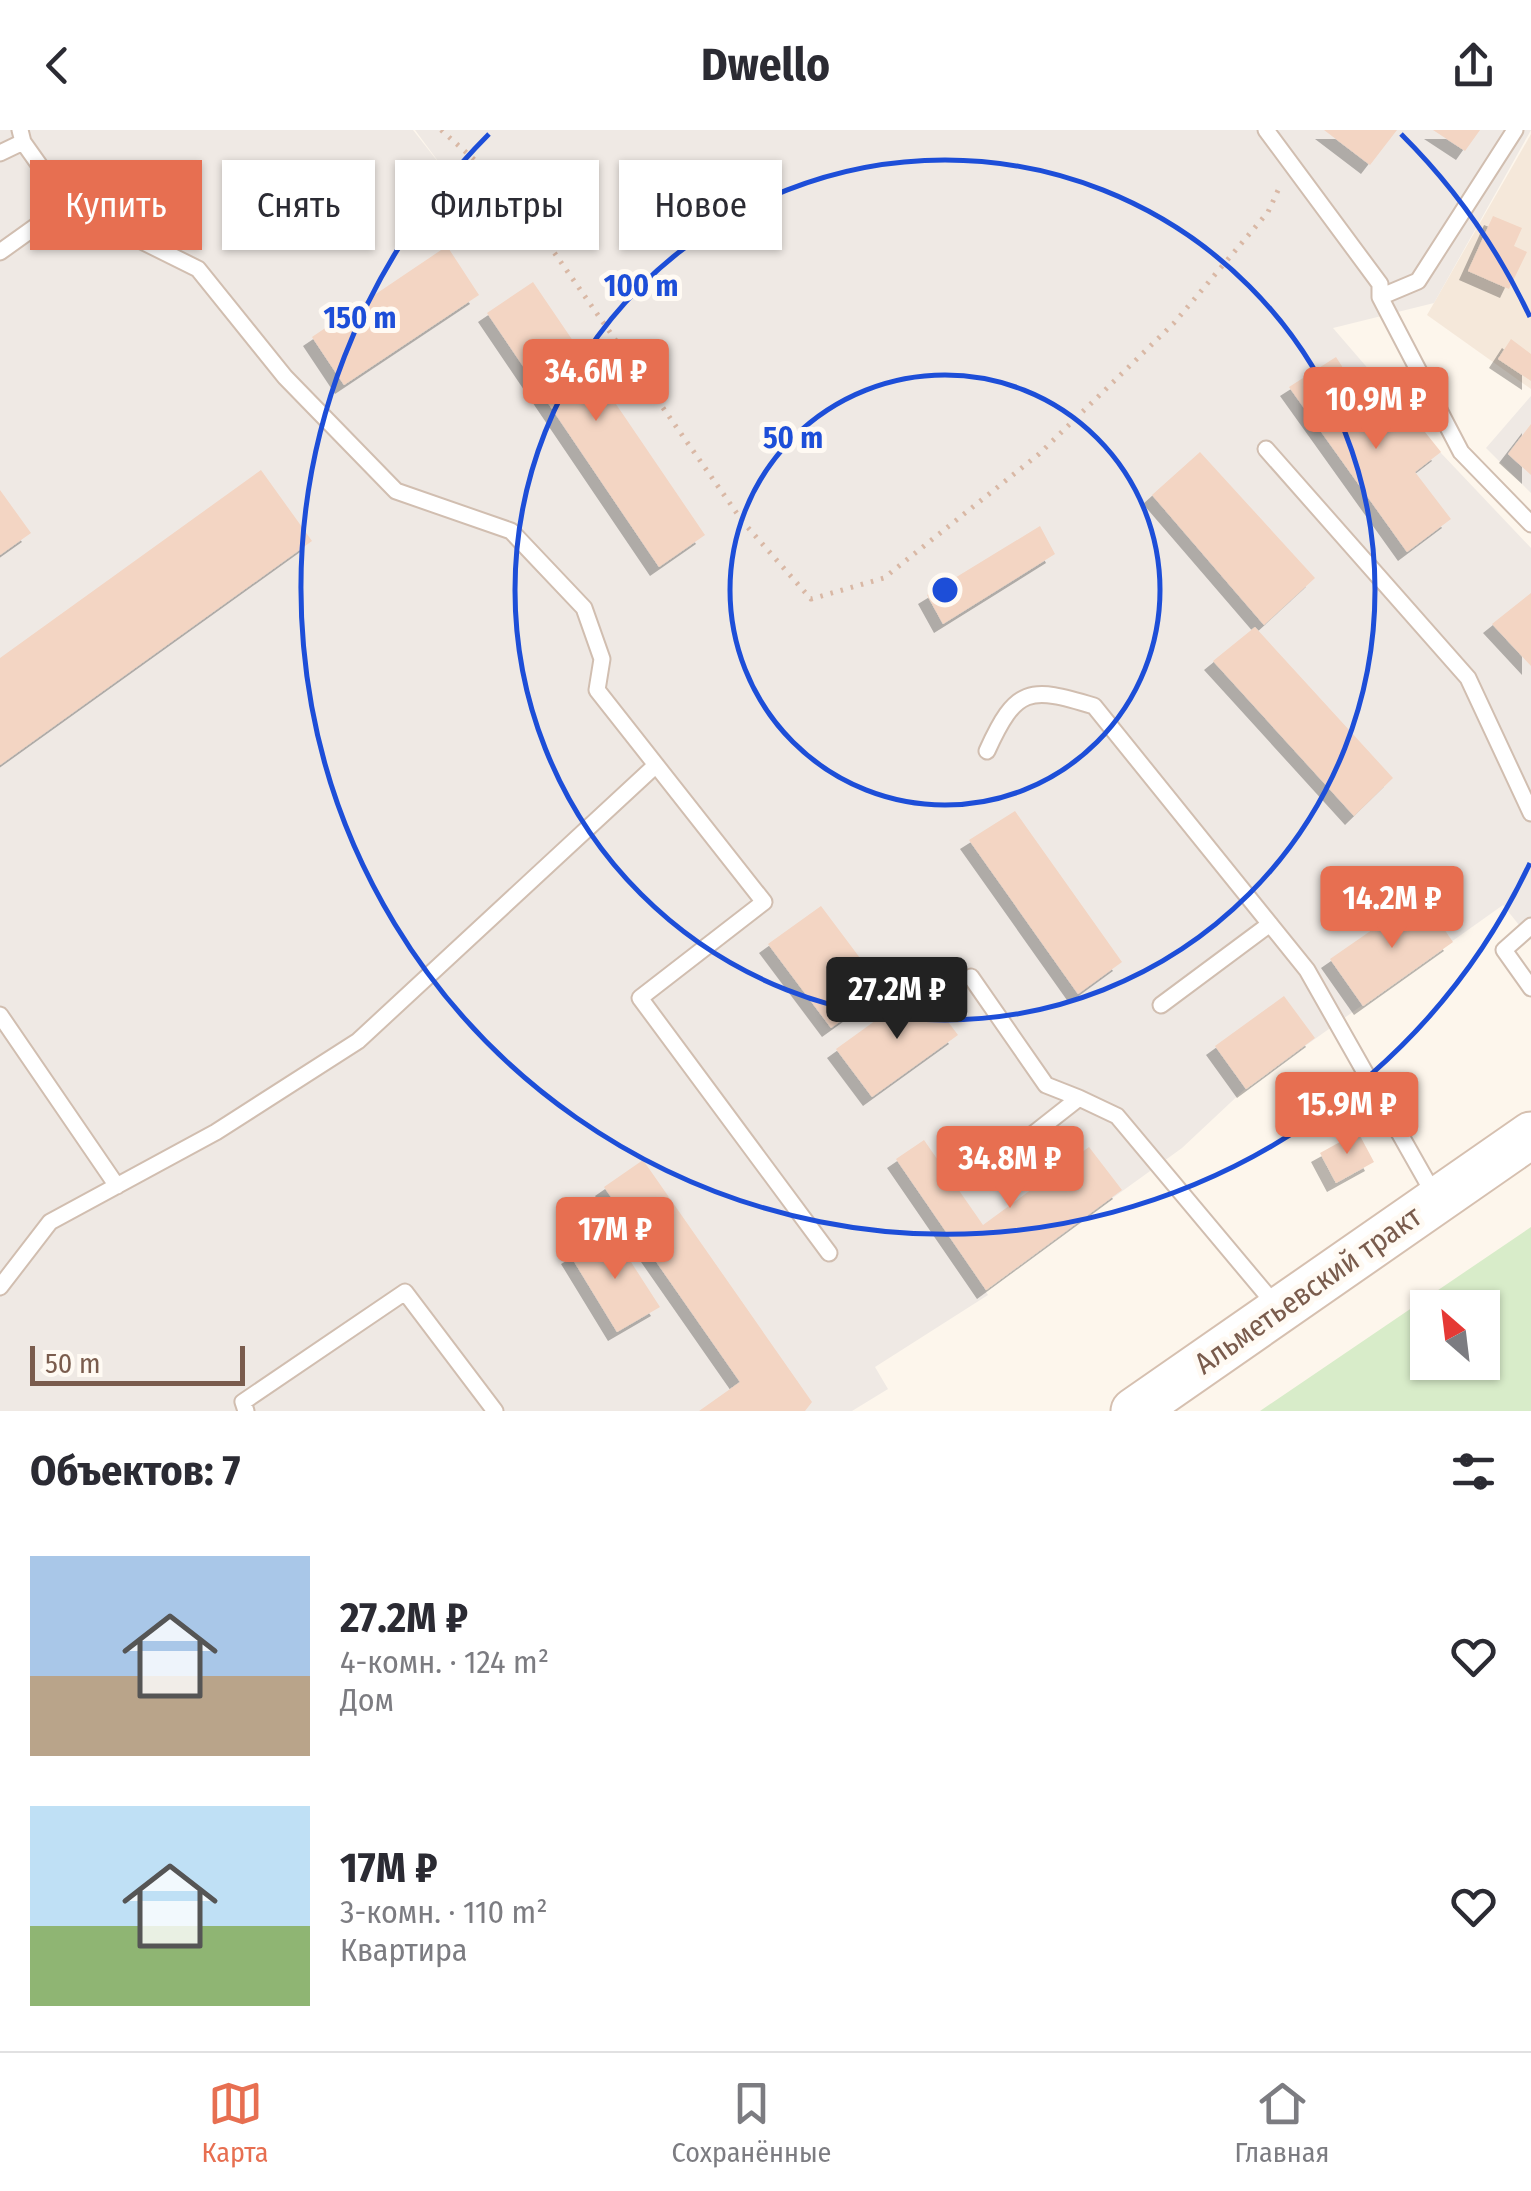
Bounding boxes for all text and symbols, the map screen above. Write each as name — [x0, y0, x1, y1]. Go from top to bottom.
icon: back — [30, 38, 85, 93]
text: Dwello — [701, 38, 830, 92]
icon: share — [1446, 38, 1501, 93]
chip: Купить — [30, 160, 202, 250]
chip: Снять — [222, 160, 375, 250]
chip: Фильтры — [395, 160, 599, 250]
chip: Новое — [619, 160, 782, 250]
text: 100 m — [604, 268, 678, 304]
text: 150 m — [324, 300, 396, 336]
pin: 34.6M ₽ — [504, 339, 688, 424]
text: 34.6M ₽ — [545, 352, 647, 390]
pin: 10.9M ₽ — [1284, 367, 1468, 452]
text: 10.9M ₽ — [1325, 380, 1427, 418]
text: 50 m — [763, 420, 823, 456]
centre of rings — [927, 572, 963, 608]
pin: 14.2M ₽ — [1300, 866, 1484, 951]
text: 14.2M ₽ — [1342, 879, 1442, 917]
pin: 27.2M ₽ — [805, 957, 989, 1042]
text: 27.2M ₽ — [848, 970, 946, 1008]
pin: 15.9M ₽ — [1255, 1072, 1439, 1157]
text: 15.9M ₽ — [1297, 1085, 1397, 1123]
pin: 34.8M ₽ — [918, 1126, 1102, 1211]
text: 34.8M ₽ — [959, 1139, 1061, 1177]
pin: 17M ₽ — [545, 1197, 685, 1282]
street label: Альметьевский тракт — [1188, 1198, 1429, 1382]
text: 17M ₽ — [578, 1210, 652, 1248]
north arrow — [1410, 1290, 1500, 1380]
map controls — [1410, 1290, 1500, 1380]
scale bar — [30, 1341, 245, 1386]
text: 50 m — [45, 1347, 101, 1380]
icon: filters — [1446, 1444, 1501, 1499]
text: Объектов: 7 — [30, 1446, 240, 1496]
text: 27.2M ₽ — [340, 1593, 468, 1643]
icon: home — [110, 1596, 230, 1716]
icon: heart — [1446, 1629, 1501, 1684]
text: 4-комн. · 124 m² — [340, 1643, 549, 1681]
text: Дом — [340, 1681, 394, 1719]
text: 17M ₽ — [340, 1843, 437, 1893]
icon: home — [110, 1846, 230, 1966]
icon: heart — [1446, 1879, 1501, 1934]
text: 3-комн. · 110 m² — [340, 1893, 548, 1931]
text: Квартира — [340, 1931, 467, 1969]
tab: Карта — [202, 2076, 268, 2169]
tab: Сохранённые — [672, 2076, 831, 2169]
tab: Главная — [1235, 2076, 1329, 2169]

